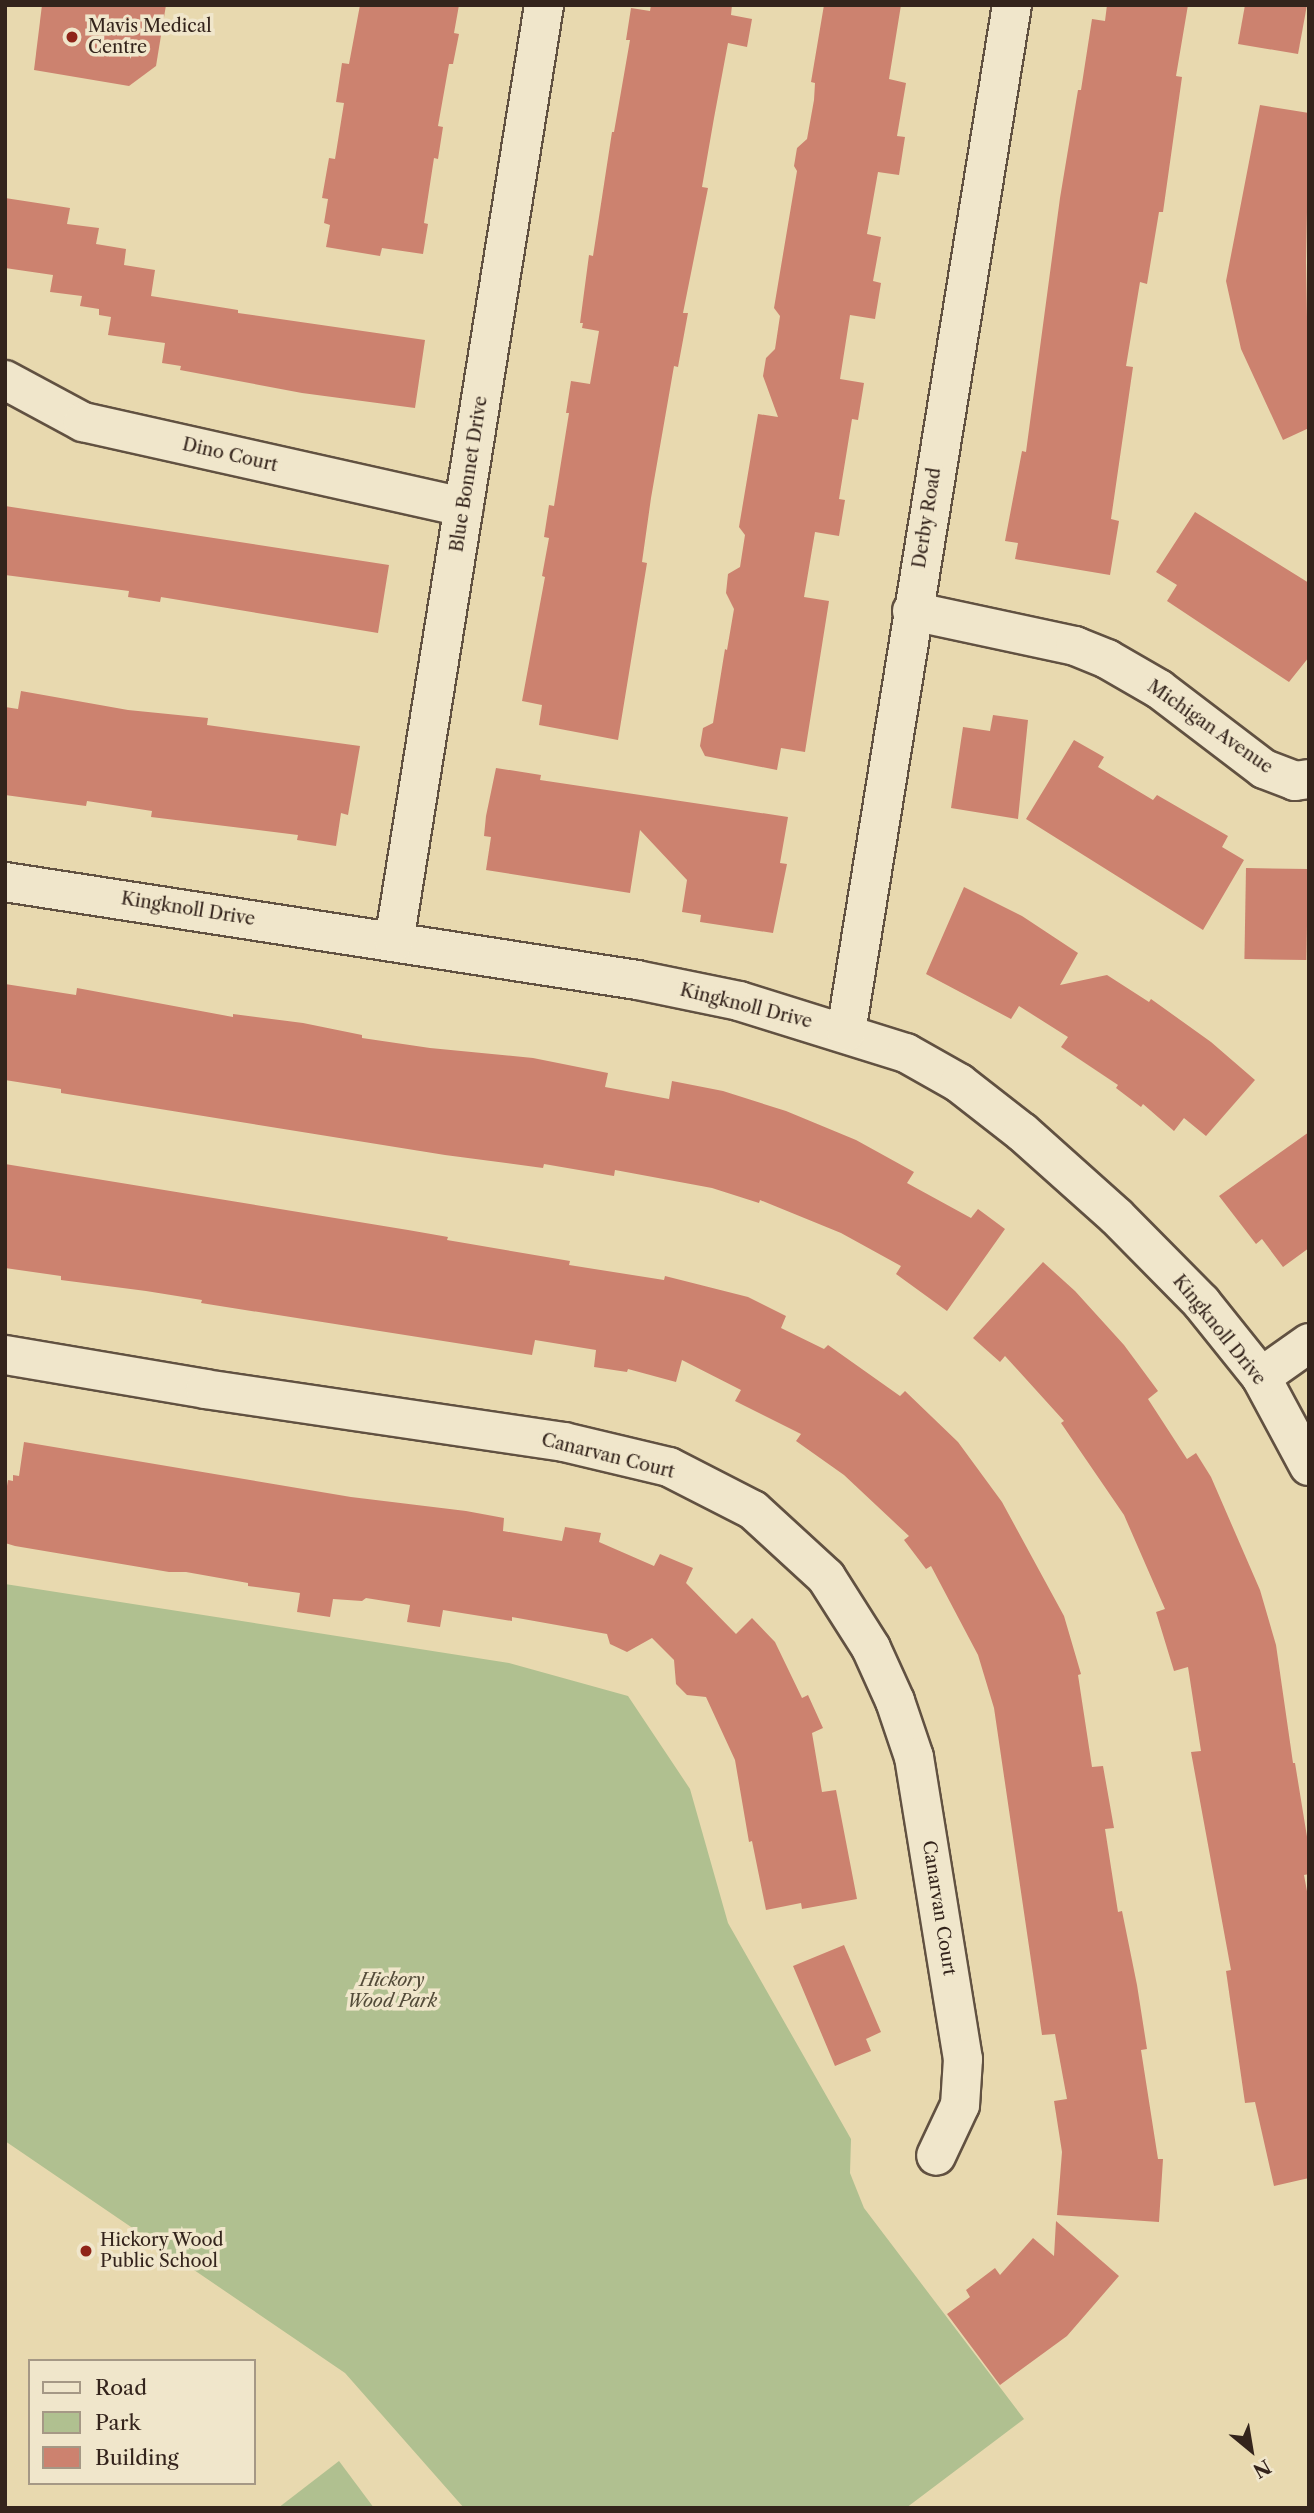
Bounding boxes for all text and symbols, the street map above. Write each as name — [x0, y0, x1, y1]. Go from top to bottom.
place label: Mavis Medical Centre — [88, 16, 211, 58]
marker: Mavis Medical Centre — [62, 27, 82, 47]
street label: Blue Bonnet Drive — [446, 394, 492, 554]
street label: Dino Court — [180, 434, 280, 476]
street label: Derby Road — [908, 466, 946, 570]
street label: Michigan Avenue — [1143, 675, 1277, 779]
street label: Kingknoll Drive — [120, 888, 256, 930]
street label: Kingknoll Drive — [678, 979, 814, 1033]
street label: Kingknoll Drive — [1168, 1271, 1270, 1389]
street label: Canarvan Court — [539, 1429, 677, 1483]
street label: Canarvan Court — [918, 1839, 960, 1977]
park label: Hickory Wood Park — [347, 1970, 437, 2012]
place label: Hickory Wood Public School — [100, 2230, 225, 2272]
marker: Hickory Wood Public School — [78, 2243, 94, 2259]
legend — [28, 2359, 256, 2485]
text: Road — [95, 2375, 147, 2400]
text: Park — [95, 2410, 141, 2435]
north arrow — [1216, 2415, 1286, 2485]
text: Building — [95, 2445, 179, 2470]
text: N — [1249, 2455, 1275, 2483]

